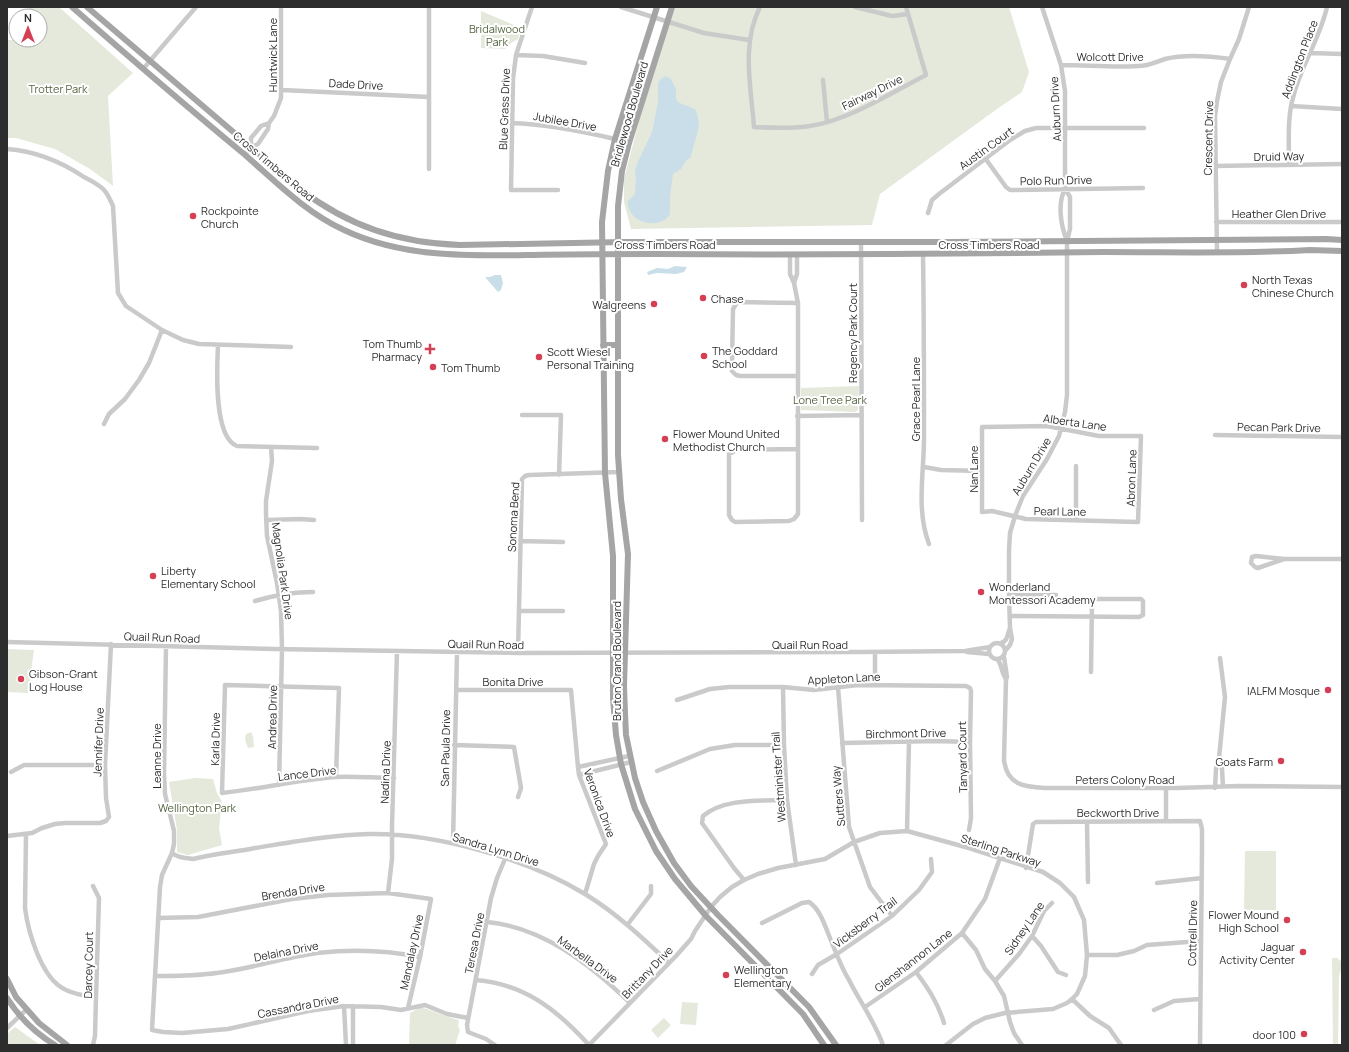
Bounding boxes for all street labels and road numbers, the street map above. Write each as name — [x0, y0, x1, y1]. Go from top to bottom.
street label: Huntwick Lane — [265, 17, 280, 92]
street label: Addington Place — [1277, 17, 1321, 100]
street label: Wolcott Drive — [1076, 49, 1144, 64]
street label: Bridlewood Boulevard — [607, 60, 651, 168]
street label: Blue Grass Drive — [495, 67, 513, 150]
street label: Fairway Drive — [839, 71, 905, 113]
street label: Dade Drive — [328, 75, 384, 93]
street label: Auburn Drive — [1046, 76, 1064, 142]
street label: Crescent Drive — [1200, 100, 1216, 176]
street label: Jubilee Drive — [532, 108, 598, 134]
street label: Austin Court — [956, 123, 1016, 173]
street label: Cross Timbers Road — [230, 128, 318, 204]
street label: Druid Way — [1254, 148, 1305, 164]
street label: Polo Run Drive — [1020, 172, 1093, 188]
street label: Heather Glen Drive — [1232, 206, 1327, 221]
street label: Cross Timbers Road — [614, 237, 716, 252]
street label: Cross Timbers Road — [938, 237, 1040, 252]
street label: Regency Park Court — [845, 283, 860, 383]
street label: Grace Pearl Lane — [908, 356, 923, 441]
street label: Alberta Lane — [1042, 410, 1108, 434]
street label: Pecan Park Drive — [1237, 419, 1322, 435]
street label: Auburn Drive — [1008, 434, 1054, 498]
street label: Nan Lane — [966, 445, 981, 493]
street label: Abron Lane — [1123, 449, 1140, 507]
street label: Sonoma Bend — [504, 482, 522, 552]
street label: Pearl Lane — [1034, 503, 1087, 519]
street label: Magnolia Park Drive — [269, 521, 297, 621]
street label: Bruton Orand Boulevard — [609, 601, 624, 721]
street label: Quail Run Road — [124, 628, 200, 646]
street label: Quail Run Road — [448, 636, 524, 652]
street label: Quail Run Road — [772, 637, 848, 652]
street label: Appleton Lane — [807, 669, 881, 687]
street label: Bonita Drive — [483, 674, 544, 689]
street label: Andrea Drive — [264, 684, 280, 749]
street label: Jennifer Drive — [89, 707, 107, 777]
street label: San Paula Drive — [437, 709, 453, 787]
street label: Karla Drive — [207, 712, 223, 766]
street label: Tanyard Court — [954, 721, 970, 793]
street label: Leanne Drive — [149, 723, 164, 789]
street label: Birchmont Drive — [866, 725, 947, 741]
street label: Westminister Trail — [767, 731, 789, 823]
street label: Nadina Drive — [376, 740, 394, 804]
street label: Lance Drive — [277, 762, 338, 784]
street label: Sutters Way — [828, 765, 848, 827]
street label: Veronica Drive — [581, 767, 620, 840]
street label: Peters Colony Road — [1075, 772, 1175, 787]
street label: Beckworth Drive — [1077, 805, 1160, 820]
street label: Sandra Lynn Drive — [451, 829, 542, 869]
street label: Sterling Parkway — [959, 830, 1043, 870]
street label: Brenda Drive — [260, 879, 326, 903]
street label: Vicksberry Trail — [830, 893, 900, 951]
street label: Sidney Lane — [1001, 898, 1048, 958]
street label: Cottrell Drive — [1184, 899, 1200, 966]
street label: Teresa Drive — [461, 910, 487, 975]
street label: Mandalay Drive — [396, 912, 426, 991]
street label: Glenshannon Lane — [871, 925, 955, 995]
street label: Darcey Court — [80, 931, 96, 999]
street label: Marbella Drive — [555, 932, 622, 986]
street label: Delaina Drive — [252, 937, 320, 965]
street label: Brittany Drive — [618, 942, 676, 1002]
street label: Cassandra Drive — [256, 991, 340, 1021]

